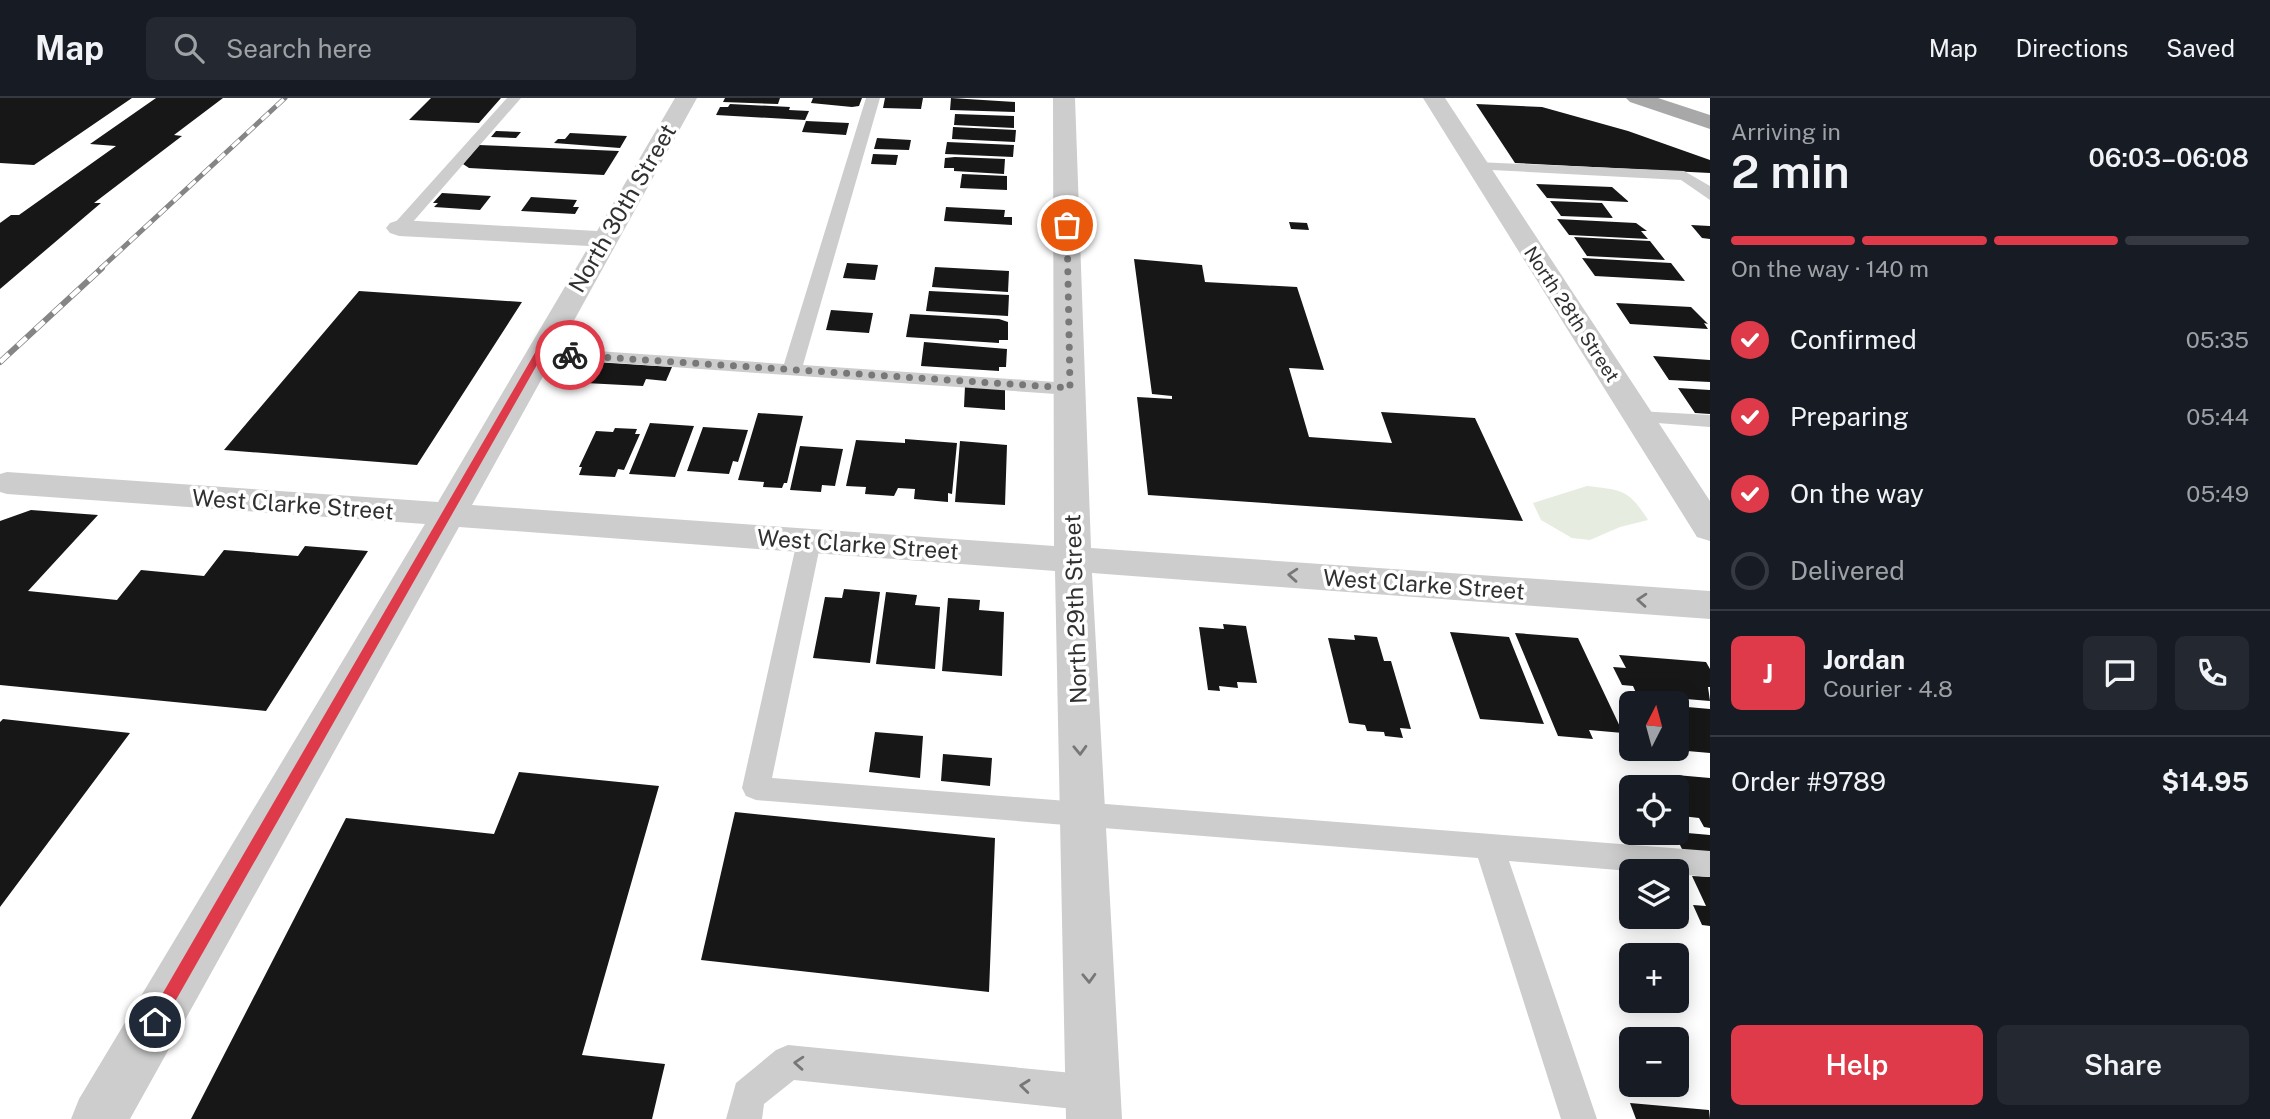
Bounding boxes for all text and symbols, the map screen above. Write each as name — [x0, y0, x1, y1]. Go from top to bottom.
search box — [146, 17, 636, 80]
text: Map — [35, 29, 104, 67]
icon: search — [170, 29, 208, 67]
text: Search here — [226, 33, 372, 64]
text: Map — [1929, 34, 1978, 62]
text: Directions — [2016, 34, 2128, 62]
text: Saved — [2166, 34, 2235, 62]
text: Arriving in — [1731, 118, 1841, 145]
street label: North 30th Street — [563, 119, 681, 297]
text: 06:03–06:08 — [2089, 142, 2249, 173]
text: 2 min — [1731, 144, 1850, 198]
pin — [1037, 195, 1097, 255]
icon: bag — [1048, 206, 1086, 244]
street label: North 28th Street — [1520, 242, 1624, 386]
text: On the way · 140 m — [1731, 255, 1929, 282]
courier — [535, 320, 605, 390]
icon: check — [1731, 321, 1769, 359]
text: Confirmed — [1790, 324, 1917, 355]
text: 05:35 — [2186, 326, 2249, 353]
icon: bike — [551, 336, 589, 374]
icon: check — [1731, 398, 1769, 436]
text: Preparing — [1790, 401, 1909, 432]
text: 05:44 — [2186, 403, 2249, 430]
icon: check — [1731, 475, 1769, 513]
text: On the way — [1790, 478, 1924, 509]
text: 05:49 — [2186, 480, 2249, 507]
street label: West Clarke Street — [191, 483, 395, 525]
street label: North 29th Street — [1058, 514, 1092, 704]
street label: West Clarke Street — [756, 523, 960, 565]
text: Delivered — [1790, 555, 1905, 586]
street label: West Clarke Street — [1322, 563, 1526, 605]
one-way arrow — [1287, 568, 1298, 583]
one-way arrow — [1636, 593, 1647, 608]
button: chat — [2083, 636, 2157, 710]
button: phone — [2175, 636, 2249, 710]
text: Jordan — [1823, 644, 1905, 675]
text: J — [1763, 658, 1773, 689]
text: Courier · 4.8 — [1823, 675, 1953, 702]
north arrow — [1619, 691, 1689, 761]
map controls — [1619, 691, 1689, 1097]
one-way arrow — [1073, 745, 1088, 756]
text: Order #9789 — [1731, 766, 1886, 797]
text: $14.95 — [2161, 766, 2249, 797]
button: locate — [1619, 775, 1689, 845]
button: layers — [1619, 859, 1689, 929]
button: + — [1619, 943, 1689, 1013]
one-way arrow — [1081, 973, 1096, 984]
pin — [125, 992, 185, 1052]
icon: home — [136, 1003, 174, 1041]
button: Help — [1731, 1025, 1983, 1105]
button: Share — [1997, 1025, 2249, 1105]
button: − — [1619, 1027, 1689, 1097]
one-way arrow — [793, 1056, 804, 1071]
one-way arrow — [1020, 1079, 1031, 1094]

